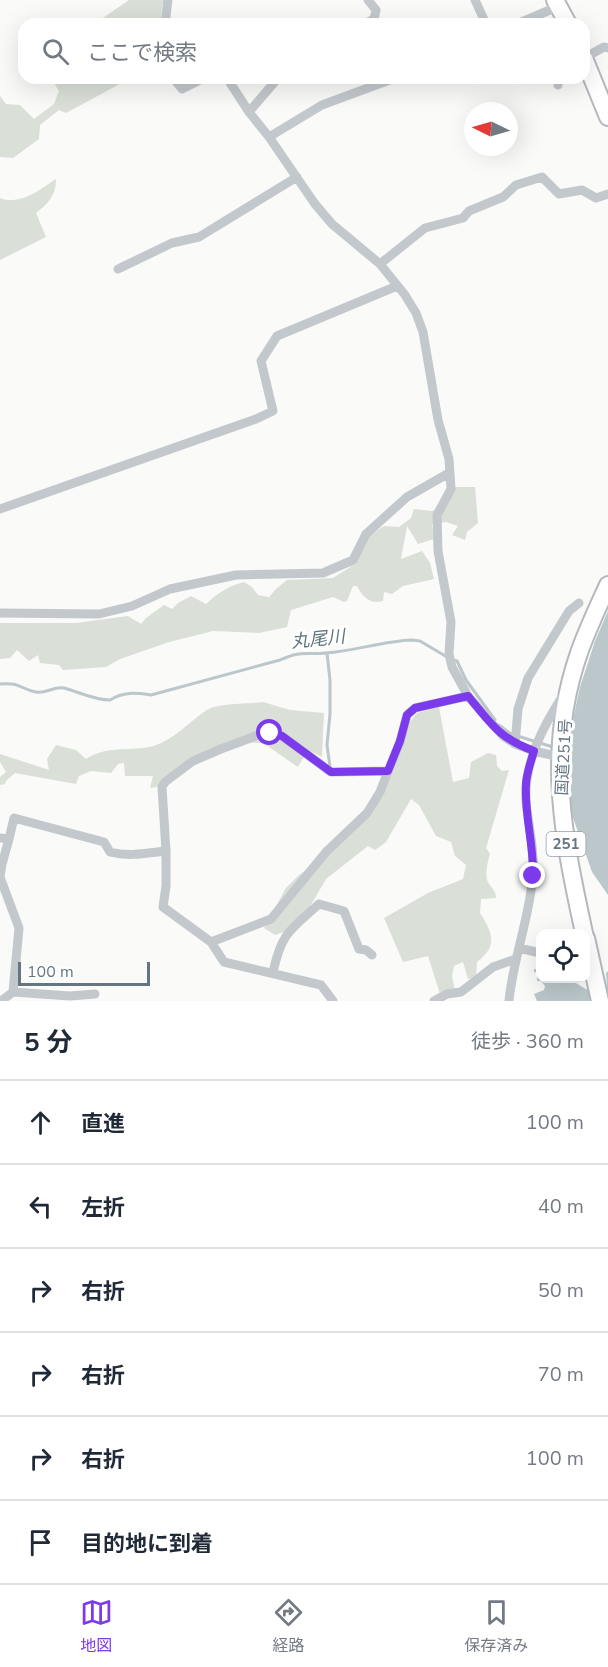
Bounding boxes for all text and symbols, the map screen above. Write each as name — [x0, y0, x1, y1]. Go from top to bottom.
search box — [18, 18, 590, 84]
icon: search — [39, 35, 72, 68]
text: ここで検索 — [87, 38, 197, 68]
north arrow — [464, 102, 518, 156]
water label: 丸尾川 — [290, 624, 348, 654]
street label: 国道251号 — [551, 718, 577, 796]
route start — [256, 719, 282, 745]
road number: 251 — [546, 832, 586, 856]
route end — [519, 862, 545, 888]
map controls — [536, 929, 590, 983]
button: locate — [536, 929, 590, 983]
scale bar — [18, 959, 150, 986]
text: 100 m — [27, 961, 74, 983]
text: 5 分 — [24, 1025, 73, 1060]
text: 徒歩 · 360 m — [471, 1028, 584, 1055]
icon: ahead — [24, 1106, 57, 1139]
text: 直進 — [81, 1109, 125, 1139]
text: 100 m — [526, 1109, 584, 1136]
icon: left — [24, 1190, 57, 1223]
text: 左折 — [81, 1193, 125, 1223]
text: 40 m — [538, 1193, 584, 1220]
icon: right — [24, 1274, 57, 1307]
text: 右折 — [81, 1277, 125, 1307]
text: 50 m — [538, 1277, 584, 1304]
icon: right — [24, 1358, 57, 1391]
text: 右折 — [81, 1361, 125, 1391]
text: 70 m — [538, 1361, 584, 1388]
icon: right — [24, 1442, 57, 1475]
text: 右折 — [81, 1445, 125, 1475]
text: 100 m — [526, 1445, 584, 1472]
icon: arrive — [24, 1526, 57, 1559]
text: 目的地に到着 — [81, 1529, 213, 1559]
tab: 地図 — [80, 1596, 113, 1657]
tab: 経路 — [272, 1596, 305, 1657]
tab: 保存済み — [464, 1596, 528, 1657]

